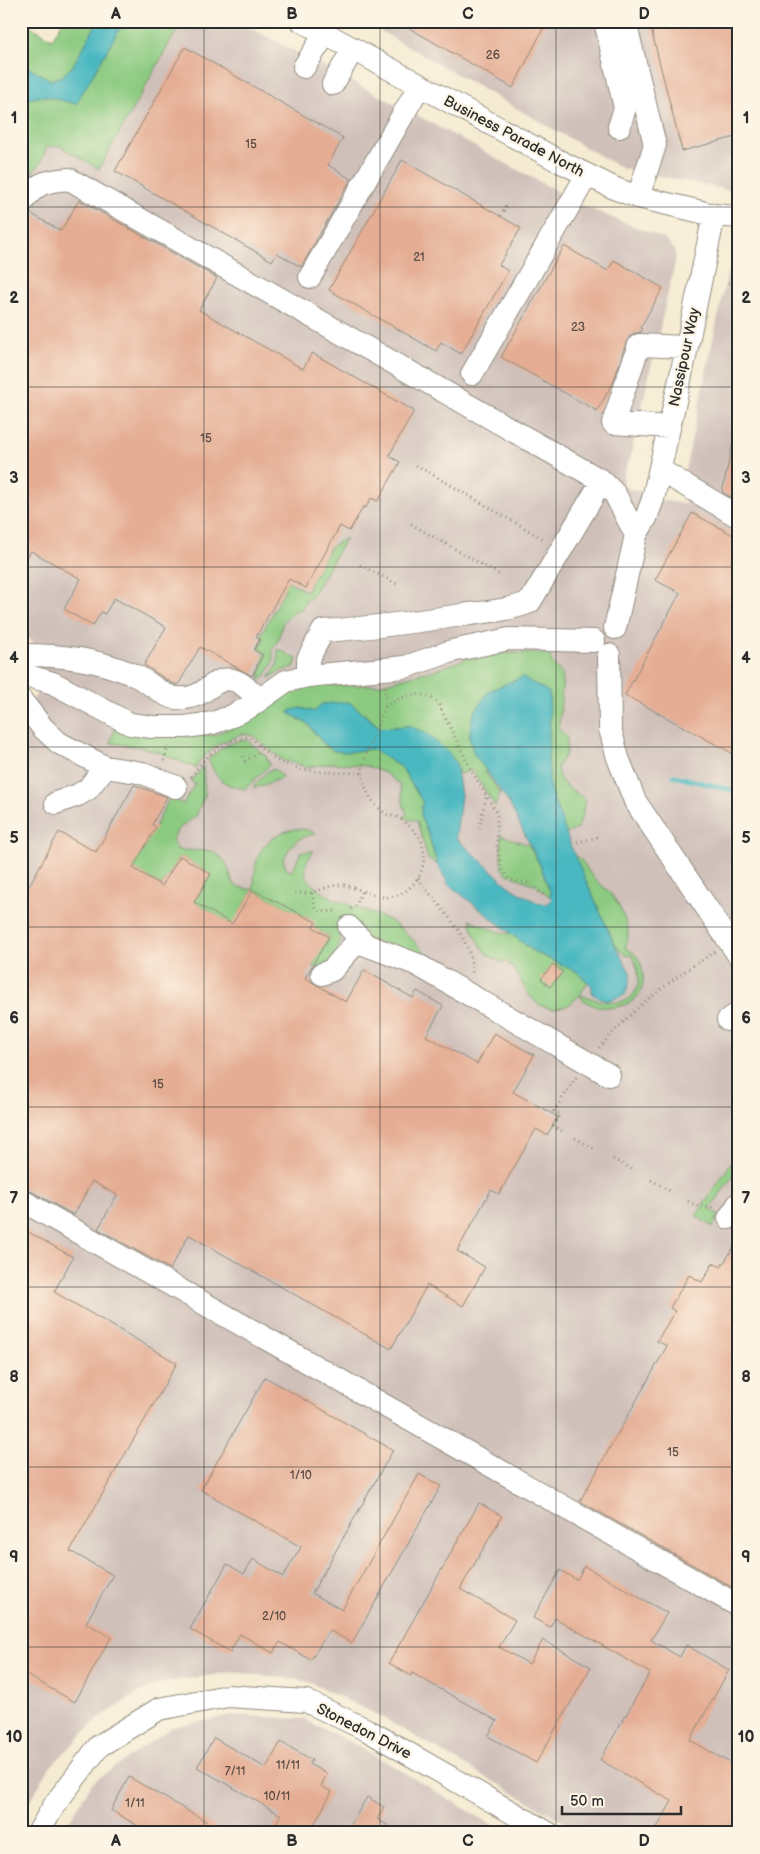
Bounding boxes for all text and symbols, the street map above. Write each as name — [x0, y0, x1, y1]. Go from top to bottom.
text: A — [110, 5, 121, 24]
text: B — [286, 5, 298, 24]
text: C — [462, 5, 474, 24]
text: D — [638, 5, 650, 24]
house number: 26 — [486, 48, 500, 63]
street label: Business Parade North — [440, 91, 587, 182]
text: 1 — [11, 109, 17, 128]
text: 1 — [743, 109, 749, 128]
house number: 15 — [245, 137, 257, 152]
house number: 21 — [413, 250, 425, 265]
text: 2 — [9, 289, 19, 308]
text: 2 — [741, 289, 751, 308]
street label: Nassipour Way — [665, 306, 704, 408]
house number: 23 — [571, 320, 585, 335]
house number: 15 — [200, 431, 212, 446]
text: 3 — [9, 469, 19, 488]
text: 3 — [741, 469, 751, 488]
text: 4 — [9, 649, 19, 668]
text: 4 — [741, 649, 751, 668]
text: 5 — [9, 829, 19, 848]
text: 5 — [741, 829, 751, 848]
text: 6 — [9, 1009, 19, 1028]
text: 6 — [741, 1009, 751, 1028]
house number: 15 — [152, 1077, 164, 1092]
text: 7 — [10, 1189, 19, 1208]
text: 7 — [742, 1189, 751, 1208]
text: 8 — [9, 1368, 19, 1387]
text: 8 — [741, 1368, 751, 1387]
house number: 15 — [667, 1445, 679, 1460]
house number: 1/10 — [290, 1468, 312, 1483]
text: 9 — [9, 1548, 19, 1567]
text: 9 — [741, 1548, 751, 1567]
house number: 2/10 — [262, 1609, 286, 1624]
street label: Stonedon Drive — [313, 1699, 415, 1764]
text: 10 — [6, 1728, 22, 1747]
text: 10 — [738, 1728, 754, 1747]
house number: 11/11 — [276, 1758, 300, 1773]
house number: 7/11 — [225, 1764, 245, 1779]
scale bar — [562, 1784, 681, 1816]
house number: 10/11 — [264, 1789, 290, 1804]
text: 50 m — [570, 1792, 604, 1811]
house number: 1/11 — [125, 1796, 145, 1811]
text: A — [110, 1832, 121, 1851]
text: B — [286, 1832, 298, 1851]
text: C — [462, 1832, 474, 1851]
text: D — [638, 1832, 650, 1851]

